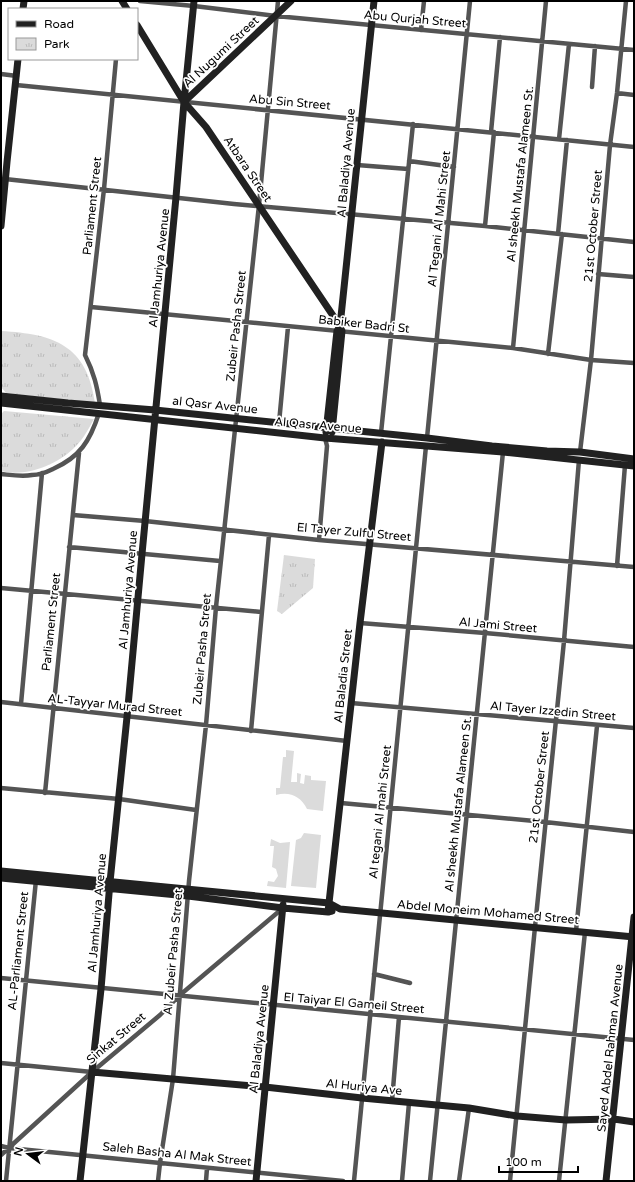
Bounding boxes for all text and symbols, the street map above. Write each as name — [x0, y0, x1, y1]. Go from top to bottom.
legend — [8, 8, 138, 60]
street label: Abu Qurjah Street — [363, 8, 467, 30]
street label: Al Nugumi Street — [180, 13, 262, 91]
text: Road — [44, 17, 74, 31]
text: Park — [44, 37, 70, 51]
street label: Al sheekh Mustafa Alameen St. — [504, 85, 536, 263]
street label: Abu Sin Street — [249, 91, 332, 113]
street label: Al Baladiya Avenue — [334, 108, 358, 218]
street label: Atbara Street — [221, 133, 275, 205]
street label: Al Tegani Al Mahi Street — [425, 150, 453, 288]
street label: Parliament Street — [80, 156, 104, 256]
street label: 21st October Street — [581, 169, 605, 283]
street label: Al Jamhuriya Avenue — [146, 208, 172, 328]
street label: Zubeir Pasha Street — [223, 269, 249, 382]
street label: Babiker Badri St — [318, 312, 411, 336]
street label: al Qasr Avenue — [172, 394, 259, 416]
street label: Al Qasr Avenue — [274, 414, 363, 436]
street label: El Tayer Zulfu Street — [296, 520, 412, 544]
street label: Al Jamhuriya Avenue — [116, 530, 140, 650]
street label: Parliament Street — [39, 572, 63, 672]
street label: Zubeir Pasha Street — [190, 592, 214, 705]
street label: Al Jami Street — [458, 615, 538, 635]
street label: Al Baladia Street — [331, 628, 355, 724]
street label: AL-Tayyar Murad Street — [47, 691, 183, 719]
street label: Al Tayer Izzedin Street — [489, 699, 617, 724]
street label: Al sheekh Mustafa Alameen St. — [442, 715, 474, 893]
street label: 21st October Street — [526, 730, 552, 844]
street label: Al tegani Al mahi Street — [366, 744, 394, 880]
street label: Al Jamhuriya Avenue — [85, 853, 109, 973]
street label: Al Zubeir Pasha Street — [161, 888, 186, 1016]
street label: AL-Parliament Street — [5, 890, 31, 1011]
street label: Abdel Moneim Mohamed Street — [397, 897, 580, 927]
street label: Sayed Abdel Rahman Avenue — [594, 963, 626, 1133]
street label: Al Baladiya Avenue — [246, 984, 272, 1094]
street label: El Taiyar El Gameil Street — [283, 990, 425, 1016]
street label: Sinkat Street — [84, 1009, 149, 1067]
street label: Al Huriya Ave — [325, 1076, 403, 1098]
north arrow — [8, 1134, 48, 1174]
street label: Saleh Basha Al Mak Street — [102, 1139, 253, 1169]
text: N — [11, 1146, 26, 1157]
scale bar — [499, 1148, 578, 1174]
text: 100 m — [505, 1155, 542, 1169]

